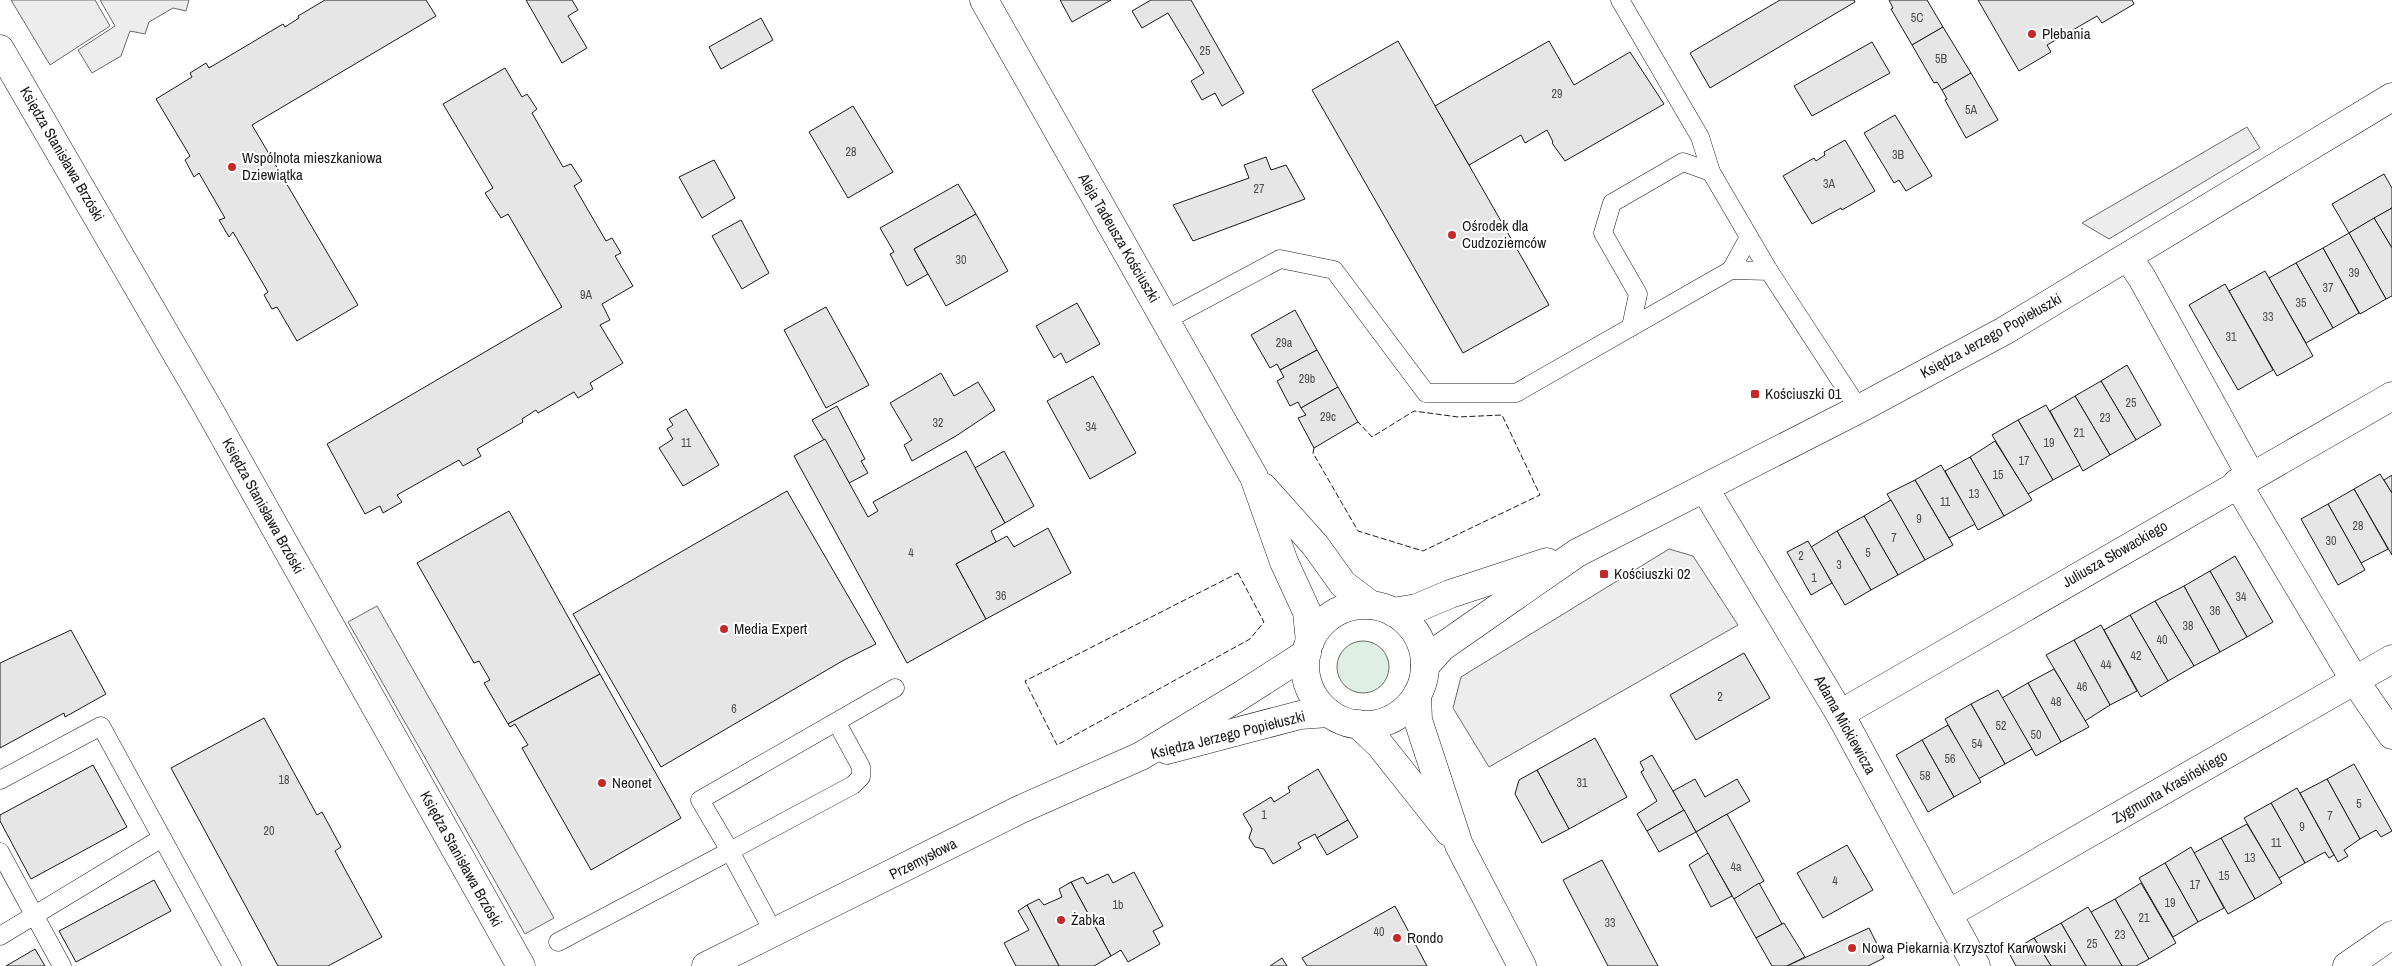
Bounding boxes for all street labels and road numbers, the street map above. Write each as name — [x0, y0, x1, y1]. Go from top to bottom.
street label: Księdza Stanisława Brzóski — [15, 82, 110, 225]
street label: Aleja Tadeusza Kościuszki — [1073, 168, 1165, 306]
street label: Księdza Jerzego Popiełuszki — [1916, 288, 2065, 383]
street label: Księdza Stanisława Brzóski — [217, 434, 310, 578]
street label: Juliusza Słowackiego — [2058, 515, 2171, 592]
street label: Adama Mickiewicza — [1809, 671, 1881, 778]
street label: Księdza Jerzego Popiełuszki — [1148, 705, 1307, 764]
street label: Zygmunta Krasińskiego — [2108, 745, 2231, 828]
street label: Księdza Stanisława Brzóski — [415, 787, 508, 931]
street label: Przemysłowa — [885, 833, 960, 885]

